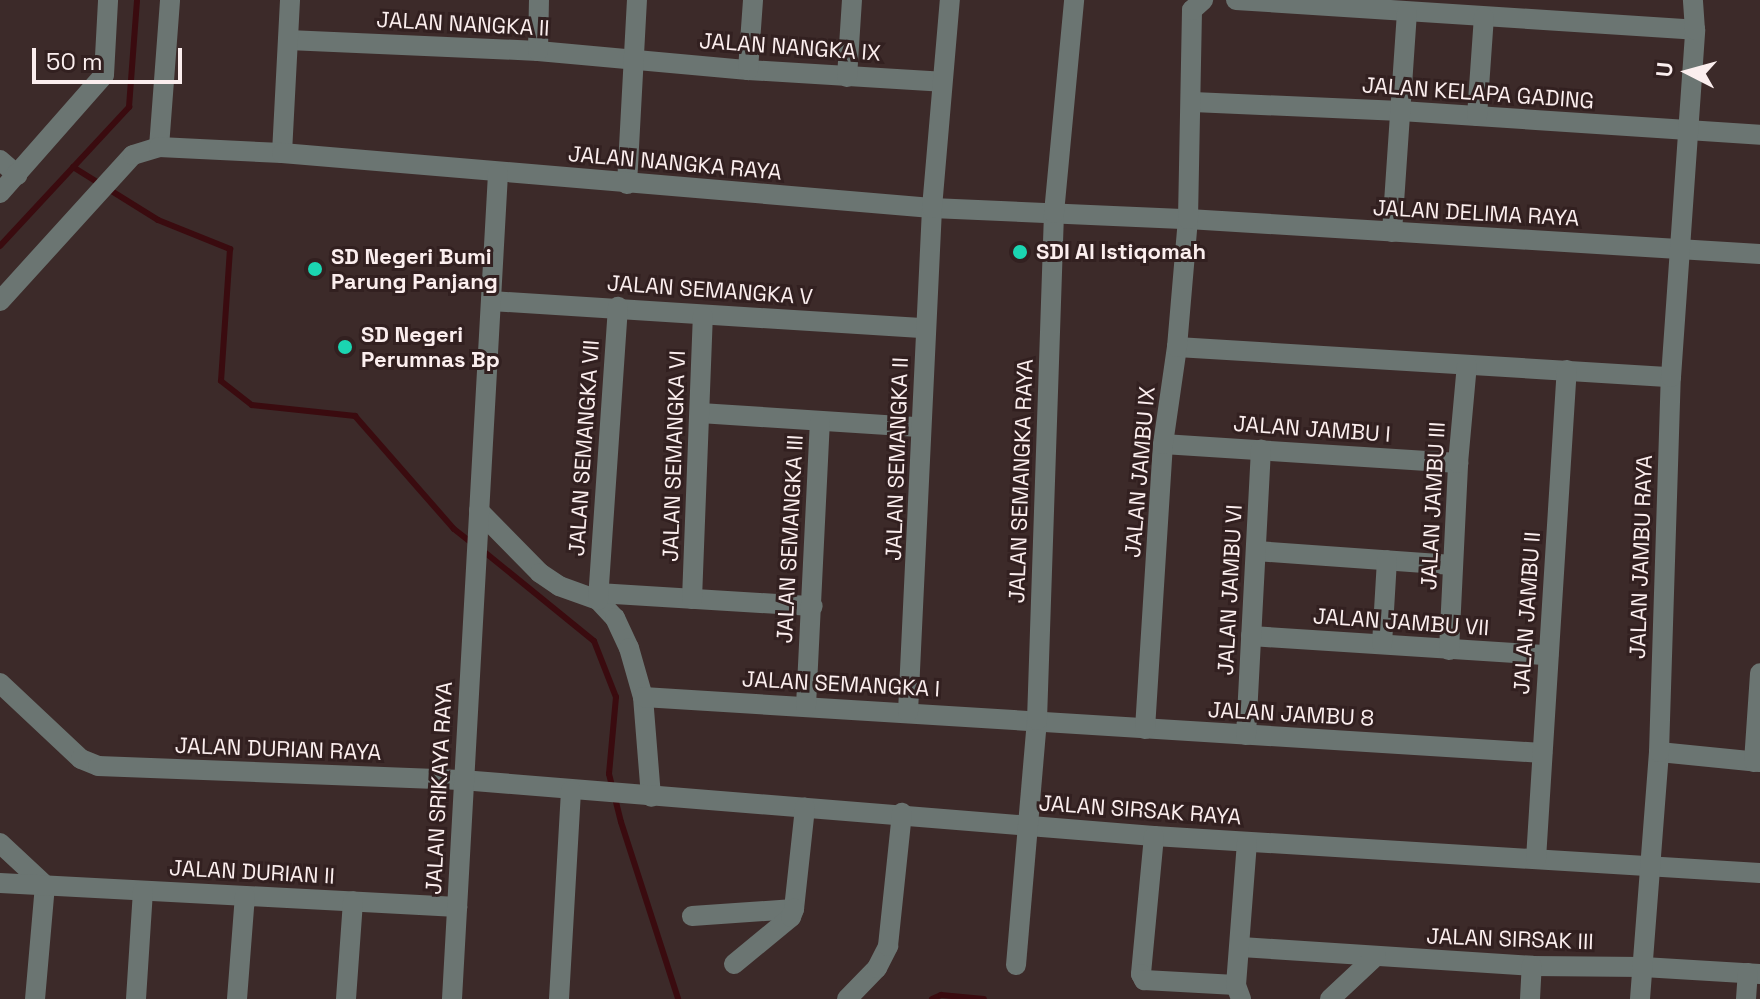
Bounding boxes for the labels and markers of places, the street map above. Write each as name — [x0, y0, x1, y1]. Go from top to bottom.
place label: SDI Al Istiqomah — [1036, 239, 1206, 265]
place label: SD Negeri Bumi Parung Panjang — [331, 243, 498, 294]
marker: SDI Al Istiqomah — [1011, 243, 1029, 261]
marker: SD Negeri Bumi Parung Panjang — [306, 260, 324, 278]
place label: SD Negeri Perumnas Bp — [361, 321, 500, 372]
marker: SD Negeri Perumnas Bp — [336, 338, 354, 356]

